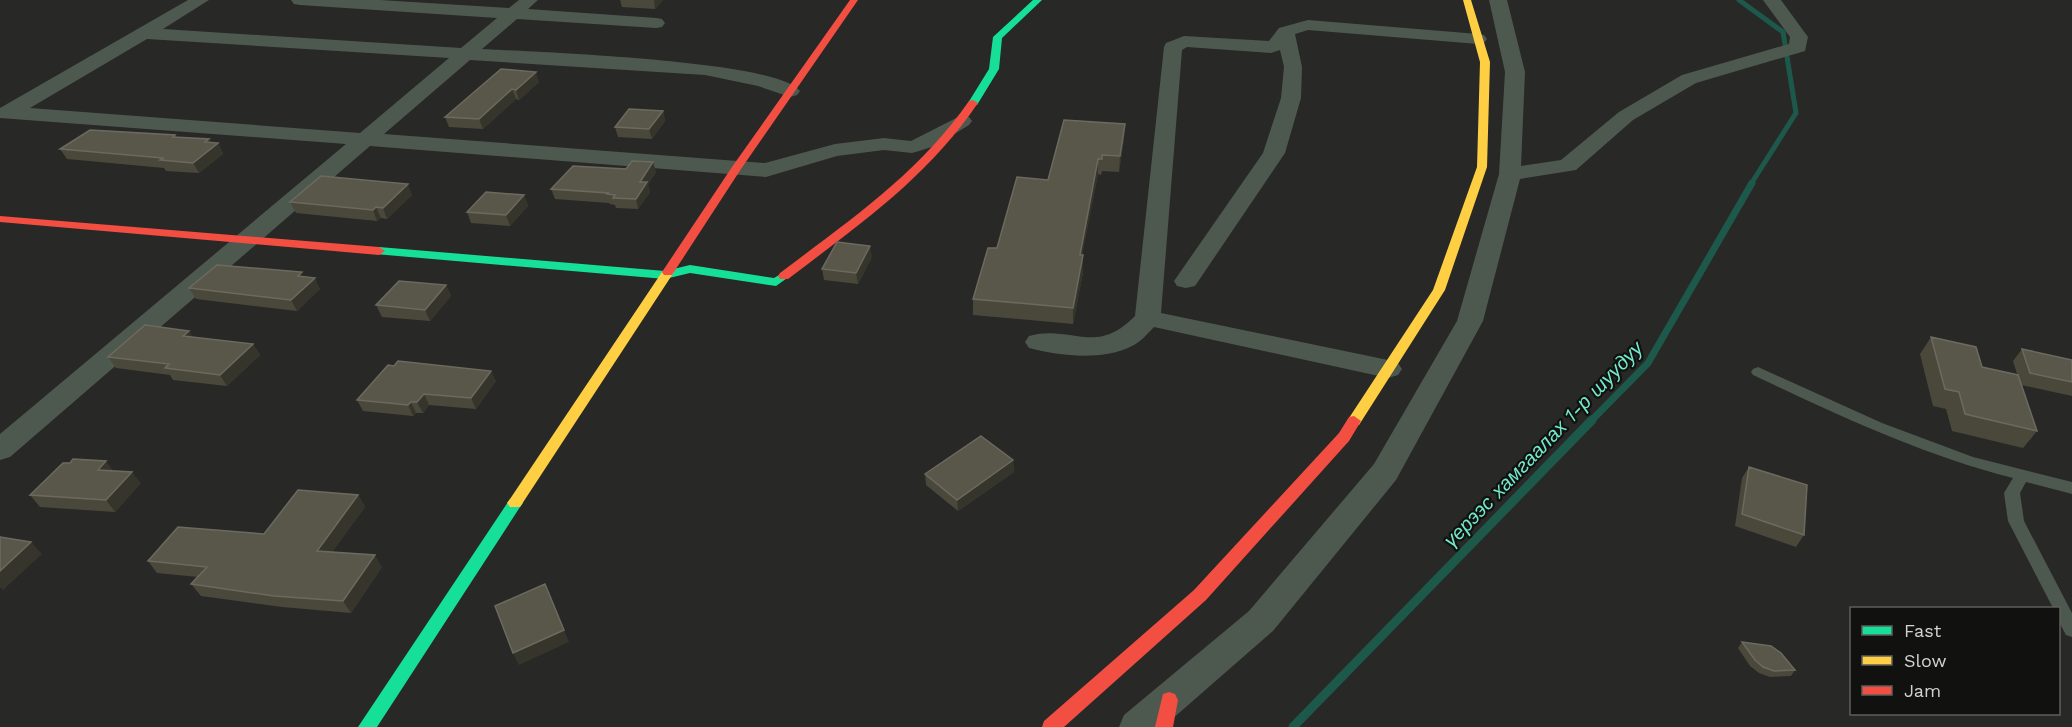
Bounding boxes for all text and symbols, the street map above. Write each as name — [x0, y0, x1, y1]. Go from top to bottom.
water label: үерээс хамгаалах 1-р шуудуу — [1438, 335, 1648, 552]
legend — [1850, 607, 2060, 715]
text: Fast — [1904, 620, 1942, 641]
text: Slow — [1904, 650, 1947, 671]
text: Jam — [1904, 680, 1941, 701]

